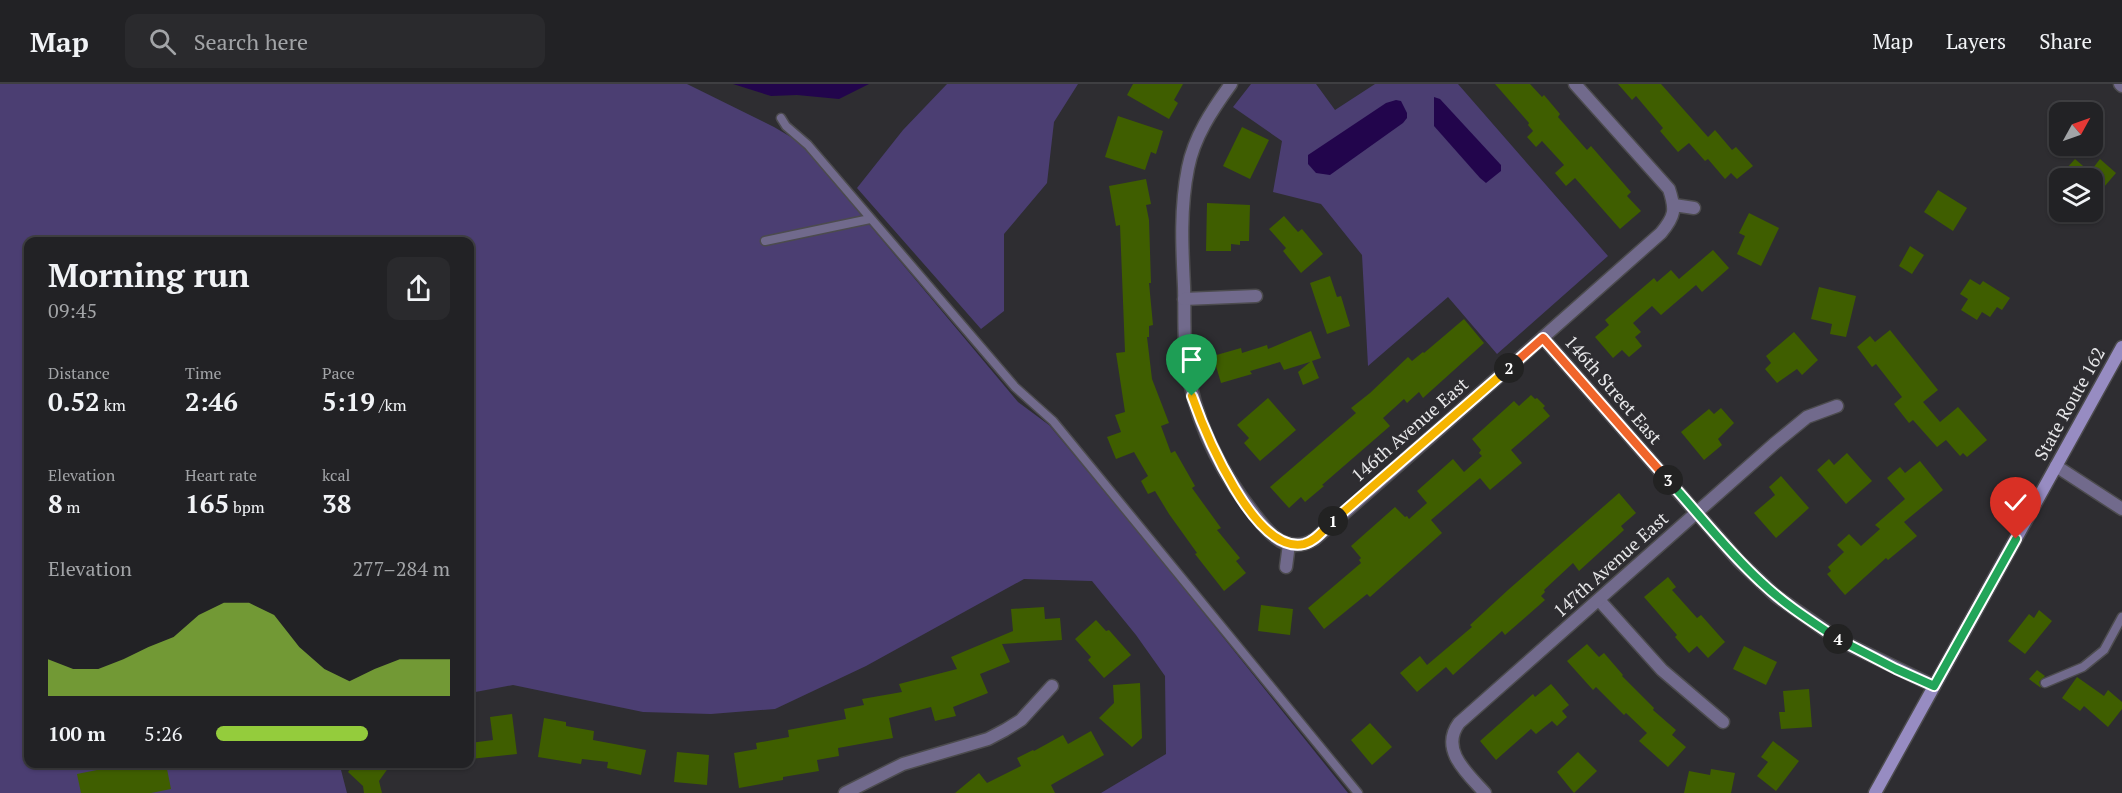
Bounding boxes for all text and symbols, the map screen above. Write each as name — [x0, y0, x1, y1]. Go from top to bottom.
search box — [125, 14, 545, 68]
text: Map — [30, 23, 89, 60]
icon: search — [146, 25, 179, 58]
text: Search here — [194, 27, 308, 56]
text: Map — [1872, 27, 1913, 55]
text: Layers — [1946, 27, 2006, 55]
text: Share — [2039, 27, 2092, 55]
north arrow — [2049, 102, 2103, 156]
map controls — [2049, 102, 2103, 222]
button: layers — [2049, 168, 2103, 222]
text: Morning run — [48, 253, 250, 296]
button: share — [387, 257, 450, 320]
text: 09:45 — [48, 297, 97, 324]
street label: 146th Street East — [1560, 330, 1668, 449]
pin — [1166, 334, 1217, 396]
icon: arrive — [1175, 343, 1208, 376]
street label: State Route 162 — [2028, 343, 2110, 464]
pin: 2 — [1494, 353, 1524, 383]
text: 2 — [1504, 357, 1514, 379]
text: Distance — [48, 362, 110, 384]
text: Time — [185, 362, 222, 384]
text: Pace — [322, 362, 355, 384]
street label: 146th Avenue East — [1346, 372, 1473, 487]
text: 0.52 — [48, 384, 100, 418]
text: 2:46 — [185, 384, 238, 418]
text: 5:19 — [322, 384, 375, 418]
text: km — [100, 394, 126, 416]
text: /km — [375, 394, 406, 416]
text: Elevation — [48, 464, 115, 486]
text: Heart rate — [185, 464, 257, 486]
text: kcal — [322, 464, 350, 486]
pin: 3 — [1653, 465, 1683, 495]
text: 3 — [1663, 469, 1673, 491]
pin — [1990, 477, 2041, 539]
text: 8 — [48, 486, 63, 520]
text: 165 — [185, 486, 229, 520]
text: 38 — [322, 486, 351, 520]
icon: check — [1999, 486, 2032, 519]
text: m — [63, 496, 80, 518]
text: bpm — [229, 496, 265, 518]
pin: 1 — [1318, 506, 1348, 536]
street label: 147th Avenue East — [1548, 506, 1673, 622]
text: 1 — [1328, 510, 1338, 532]
text: Elevation — [48, 555, 132, 582]
text: 277–284 m — [352, 555, 450, 582]
pin: 4 — [1823, 624, 1853, 654]
text: 4 — [1833, 628, 1843, 650]
text: 100 m — [48, 720, 106, 747]
text: 5:26 — [144, 720, 183, 747]

